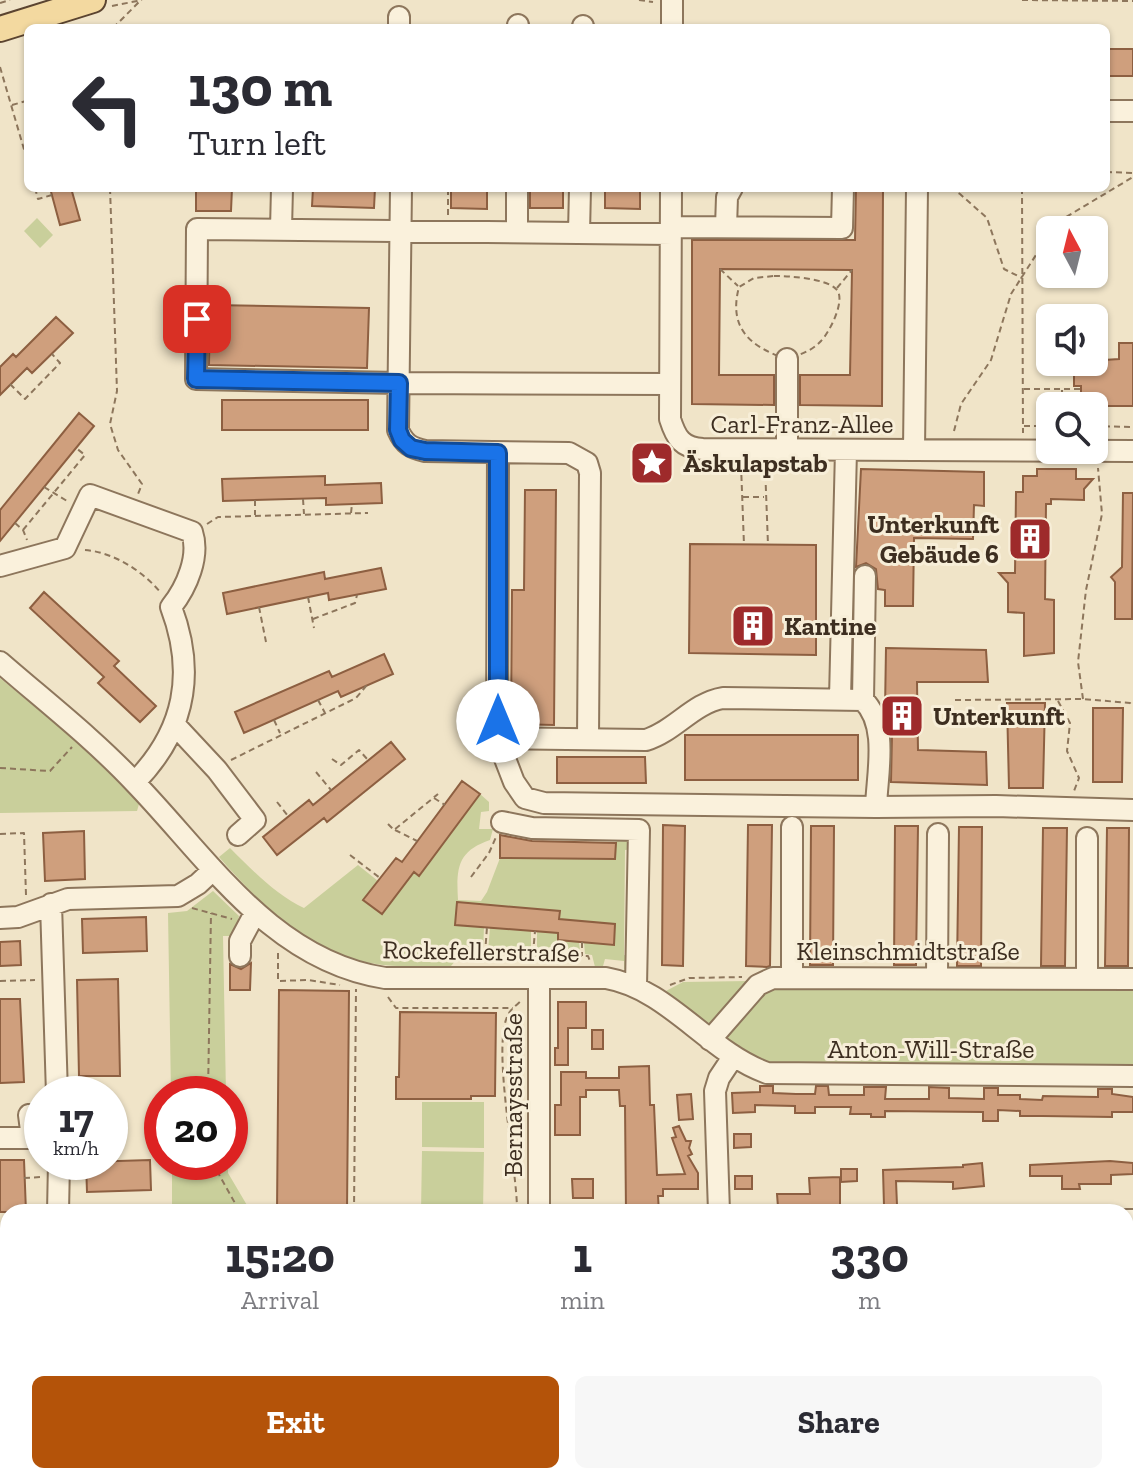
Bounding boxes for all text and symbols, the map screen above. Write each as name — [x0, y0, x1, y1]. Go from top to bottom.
text: 130 m — [188, 53, 332, 120]
icon: left — [56, 56, 160, 160]
text: Turn left — [188, 121, 326, 164]
north arrow — [1036, 216, 1108, 288]
map controls — [1036, 216, 1108, 464]
pin — [163, 285, 231, 353]
icon: arrive — [175, 297, 219, 341]
button: sound — [1036, 304, 1108, 376]
button: search — [1036, 392, 1108, 464]
street label: Carl-Franz-Allee — [710, 408, 894, 440]
place icon: Äskulapstab — [628, 439, 676, 487]
place label: Äskulapstab — [683, 447, 828, 479]
place label: Unterkunft Gebäude 6 — [867, 508, 1000, 570]
building icon: Unterkunft Gebäude 6 — [1006, 515, 1054, 563]
building icon: Kantine — [729, 602, 777, 650]
place label: Kantine — [784, 610, 877, 642]
position arrow — [456, 679, 540, 763]
building icon: Unterkunft — [878, 692, 926, 740]
place label: Unterkunft — [933, 700, 1065, 732]
street label: Rockefellerstraße — [382, 933, 580, 969]
street label: Kleinschmidtstraße — [796, 935, 1020, 967]
street label: Bernaysstraße — [497, 1013, 529, 1177]
street label: Anton-Will-Straße — [828, 1033, 1034, 1065]
speed limit sign: 20 — [144, 1076, 248, 1180]
text: 17 — [58, 1094, 94, 1142]
text: km/h — [53, 1136, 99, 1160]
text: 15:20 — [225, 1227, 335, 1284]
text: 1 — [573, 1227, 592, 1284]
text: 330 — [830, 1227, 909, 1284]
text: Arrival — [241, 1284, 319, 1316]
text: min — [560, 1284, 605, 1316]
text: m — [858, 1284, 881, 1316]
button: Exit — [32, 1376, 559, 1468]
button: Share — [575, 1376, 1102, 1468]

